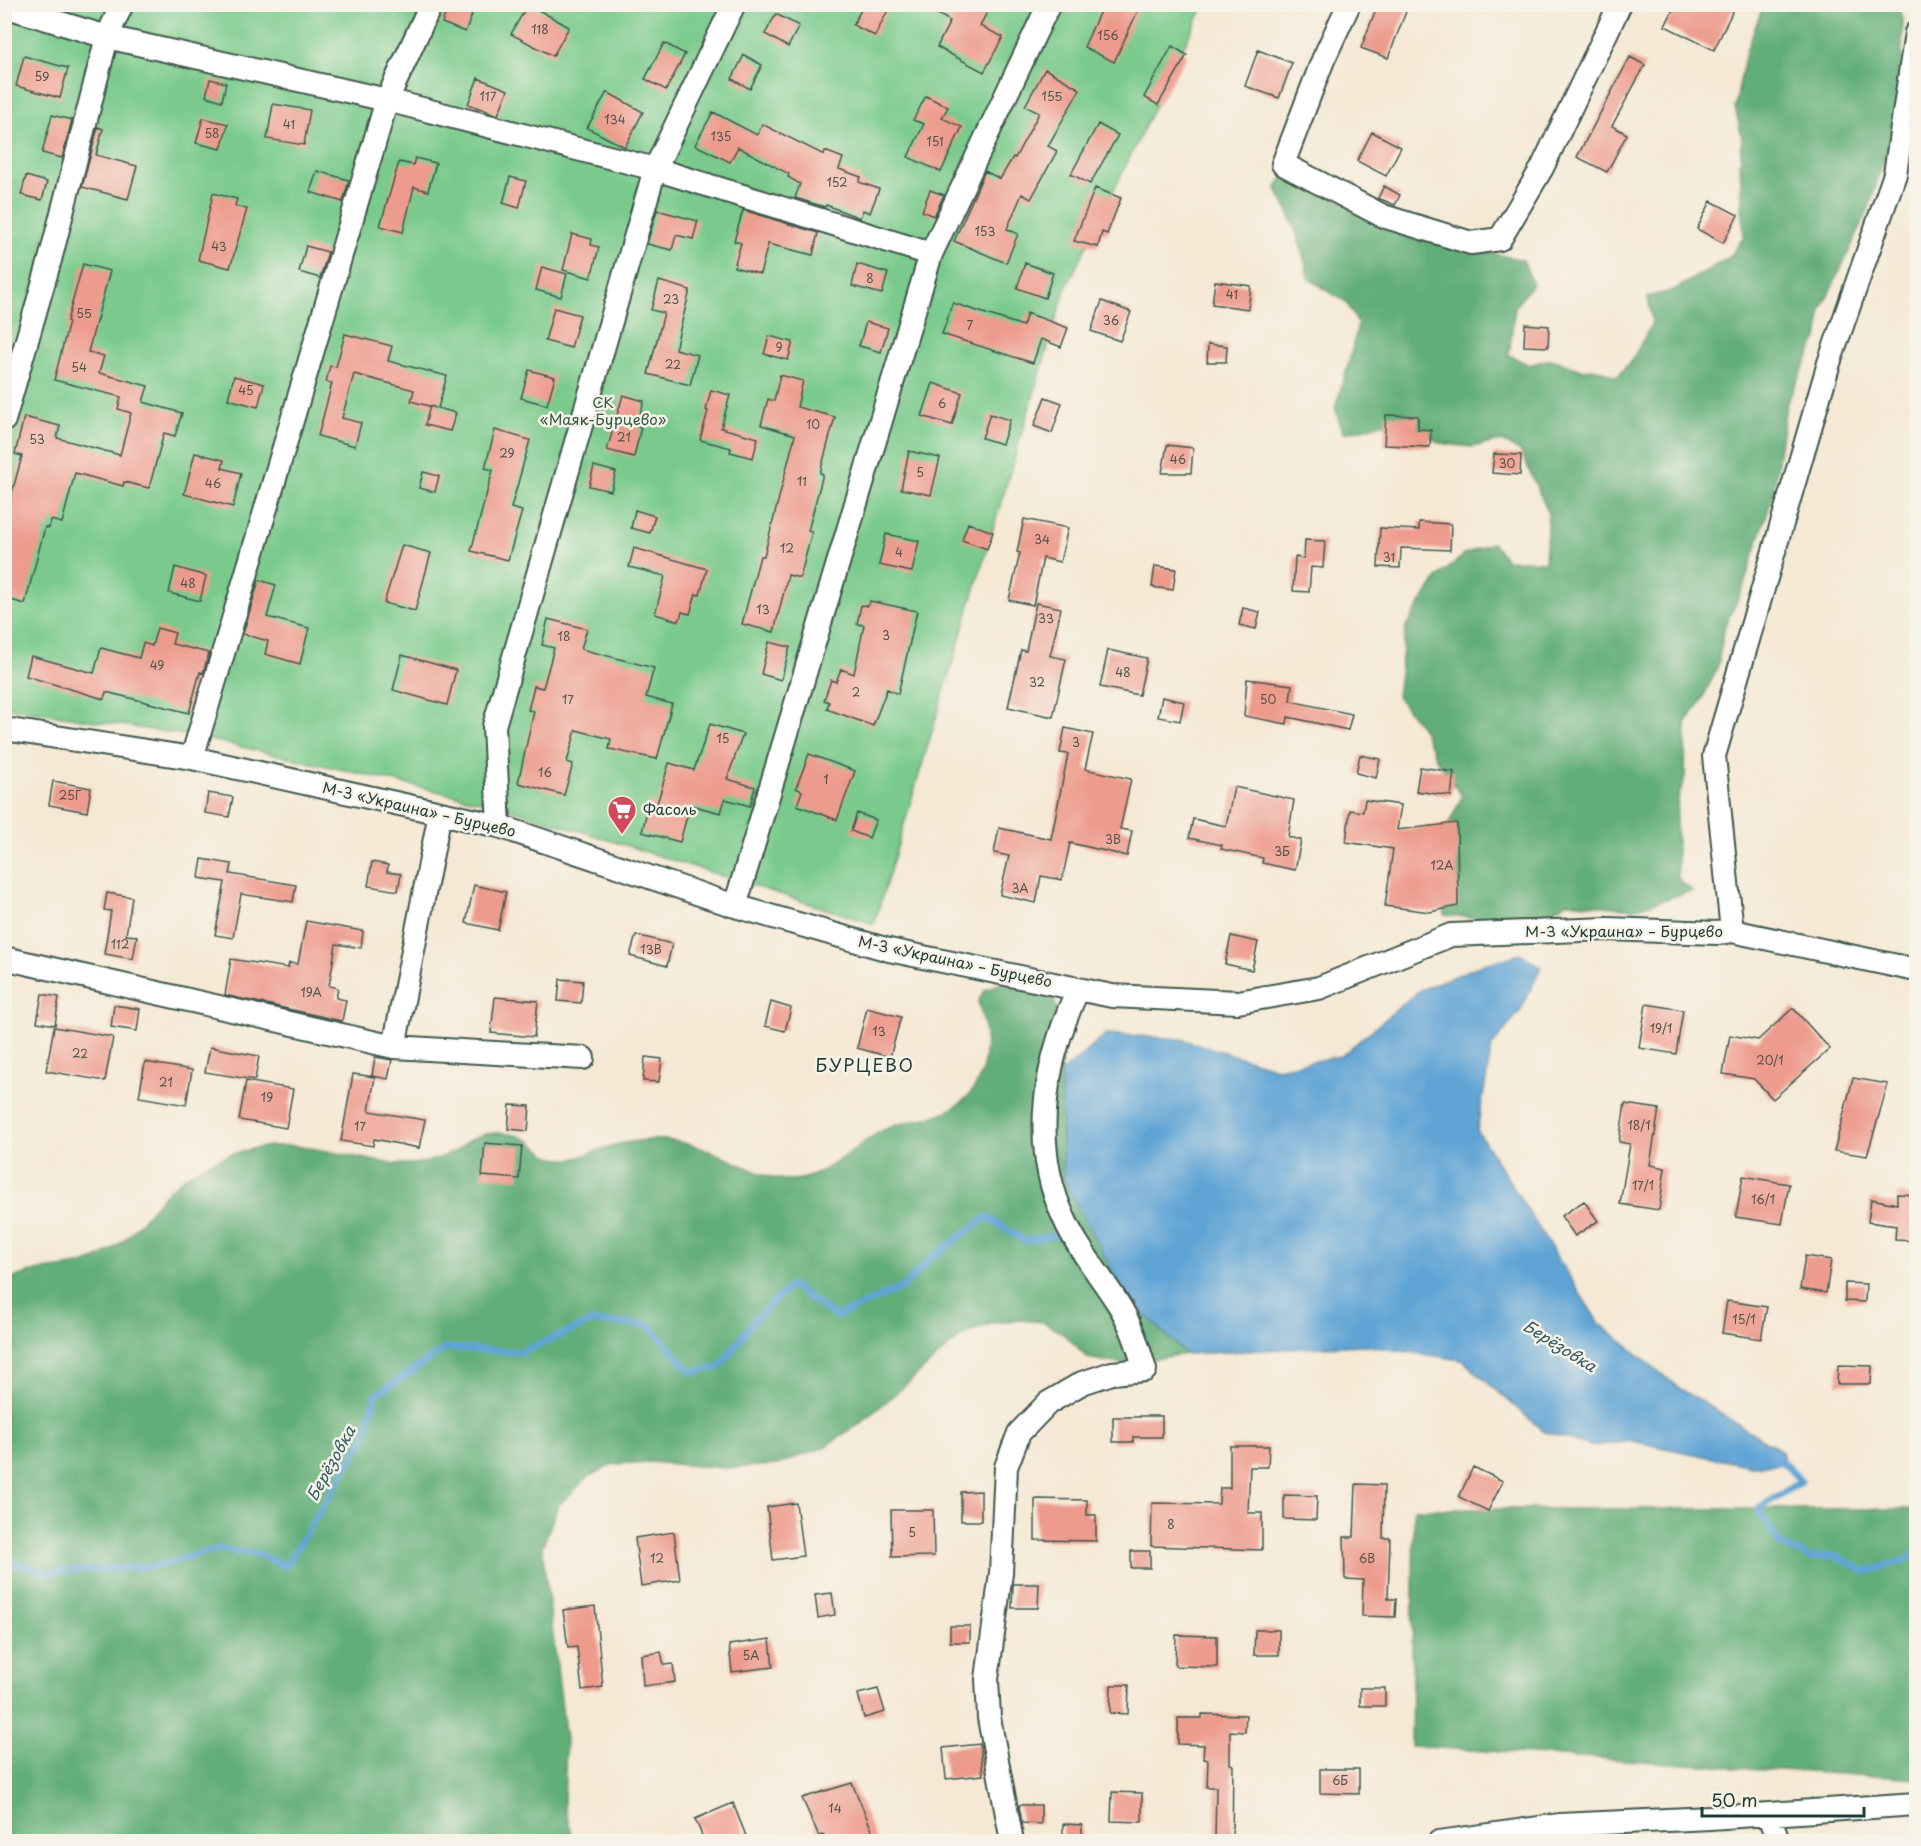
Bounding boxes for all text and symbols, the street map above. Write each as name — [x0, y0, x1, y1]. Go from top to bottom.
house number: 118 — [531, 20, 549, 38]
house number: 156 — [1097, 26, 1119, 44]
house number: 59 — [35, 67, 49, 85]
house number: 117 — [480, 87, 497, 105]
house number: 155 — [1042, 87, 1062, 105]
house number: 134 — [604, 110, 626, 128]
house number: 41 — [283, 115, 295, 133]
house number: 58 — [204, 124, 220, 142]
house number: 135 — [711, 127, 731, 145]
house number: 151 — [926, 132, 944, 150]
house number: 152 — [826, 173, 848, 191]
house number: 153 — [974, 222, 996, 240]
house number: 43 — [211, 237, 227, 255]
house number: 8 — [866, 269, 874, 287]
house number: 41 — [1226, 285, 1238, 303]
house number: 23 — [663, 290, 679, 308]
house number: 55 — [76, 304, 92, 322]
house number: 36 — [1103, 311, 1119, 329]
house number: 7 — [967, 316, 974, 334]
house number: 9 — [775, 338, 783, 356]
house number: 22 — [665, 355, 681, 373]
house number: 54 — [71, 358, 87, 376]
house number: 45 — [238, 381, 254, 399]
park label: СК «Маяк-Бурцево» — [540, 390, 667, 430]
house number: 6 — [938, 394, 946, 412]
house number: 10 — [806, 415, 820, 433]
house number: 21 — [617, 428, 631, 446]
house number: 53 — [29, 430, 45, 448]
house number: 29 — [499, 444, 515, 462]
house number: 46 — [1170, 450, 1186, 468]
house number: 30 — [1499, 454, 1516, 472]
house number: 5 — [916, 463, 924, 481]
house number: 11 — [797, 472, 807, 490]
house number: 46 — [205, 474, 221, 492]
house number: 34 — [1034, 530, 1050, 548]
house number: 12 — [780, 539, 794, 557]
house number: 4 — [895, 543, 903, 561]
house number: 31 — [1383, 548, 1395, 566]
house number: 48 — [180, 574, 196, 592]
house number: 13 — [756, 600, 770, 618]
house number: 33 — [1038, 609, 1054, 627]
house number: 3 — [882, 626, 890, 644]
house number: 18 — [558, 627, 570, 645]
house number: 49 — [150, 656, 164, 674]
house number: 48 — [1115, 663, 1131, 681]
house number: 32 — [1029, 673, 1045, 691]
house number: 2 — [852, 683, 860, 701]
house number: 17 — [562, 690, 574, 708]
house number: 50 — [1260, 690, 1276, 708]
house number: 15 — [716, 729, 730, 747]
house number: 3 — [1072, 733, 1080, 751]
house number: 16 — [538, 763, 552, 781]
house number: 1 — [823, 770, 829, 788]
street label: М-3 «Украина» – Бурцево — [320, 775, 518, 842]
house number: 25Г — [59, 786, 82, 804]
supermarket icon: Фасоль — [606, 794, 638, 836]
place label: Фасоль — [643, 797, 697, 820]
house number: 3В — [1105, 830, 1121, 848]
house number: 3Б — [1274, 842, 1290, 860]
house number: 12А — [1430, 856, 1454, 874]
house number: 3А — [1011, 879, 1029, 897]
street label: М-3 «Украина» – Бурцево — [1525, 919, 1723, 942]
street label: М-3 «Украина» – Бурцево — [856, 929, 1054, 992]
house number: 112 — [111, 935, 129, 953]
house number: 13В — [640, 940, 662, 958]
house number: 19А — [300, 983, 322, 1001]
house number: 19/1 — [1650, 1019, 1672, 1037]
house number: 13 — [872, 1022, 886, 1040]
house number: 22 — [72, 1044, 88, 1062]
district label: БУРЦЕВО — [816, 1051, 914, 1078]
house number: 20/1 — [1756, 1051, 1784, 1069]
house number: 21 — [159, 1073, 173, 1091]
house number: 19 — [261, 1088, 273, 1106]
house number: 18/1 — [1627, 1116, 1651, 1134]
house number: 17 — [354, 1117, 366, 1135]
house number: 17/1 — [1632, 1176, 1654, 1194]
house number: 16/1 — [1751, 1190, 1775, 1208]
house number: 15/1 — [1732, 1310, 1756, 1328]
water label: Берёзовка — [1519, 1313, 1603, 1378]
water label: Берёзовка — [300, 1420, 361, 1504]
house number: 8 — [1167, 1515, 1175, 1533]
house number: 5 — [908, 1523, 916, 1541]
house number: 12 — [650, 1549, 664, 1567]
house number: 6В — [1359, 1549, 1375, 1567]
house number: 5А — [743, 1646, 759, 1664]
house number: 6Б — [1332, 1771, 1348, 1789]
scale bar — [1702, 1780, 1864, 1818]
text: 50 m — [1711, 1786, 1758, 1813]
house number: 14 — [828, 1799, 842, 1817]

